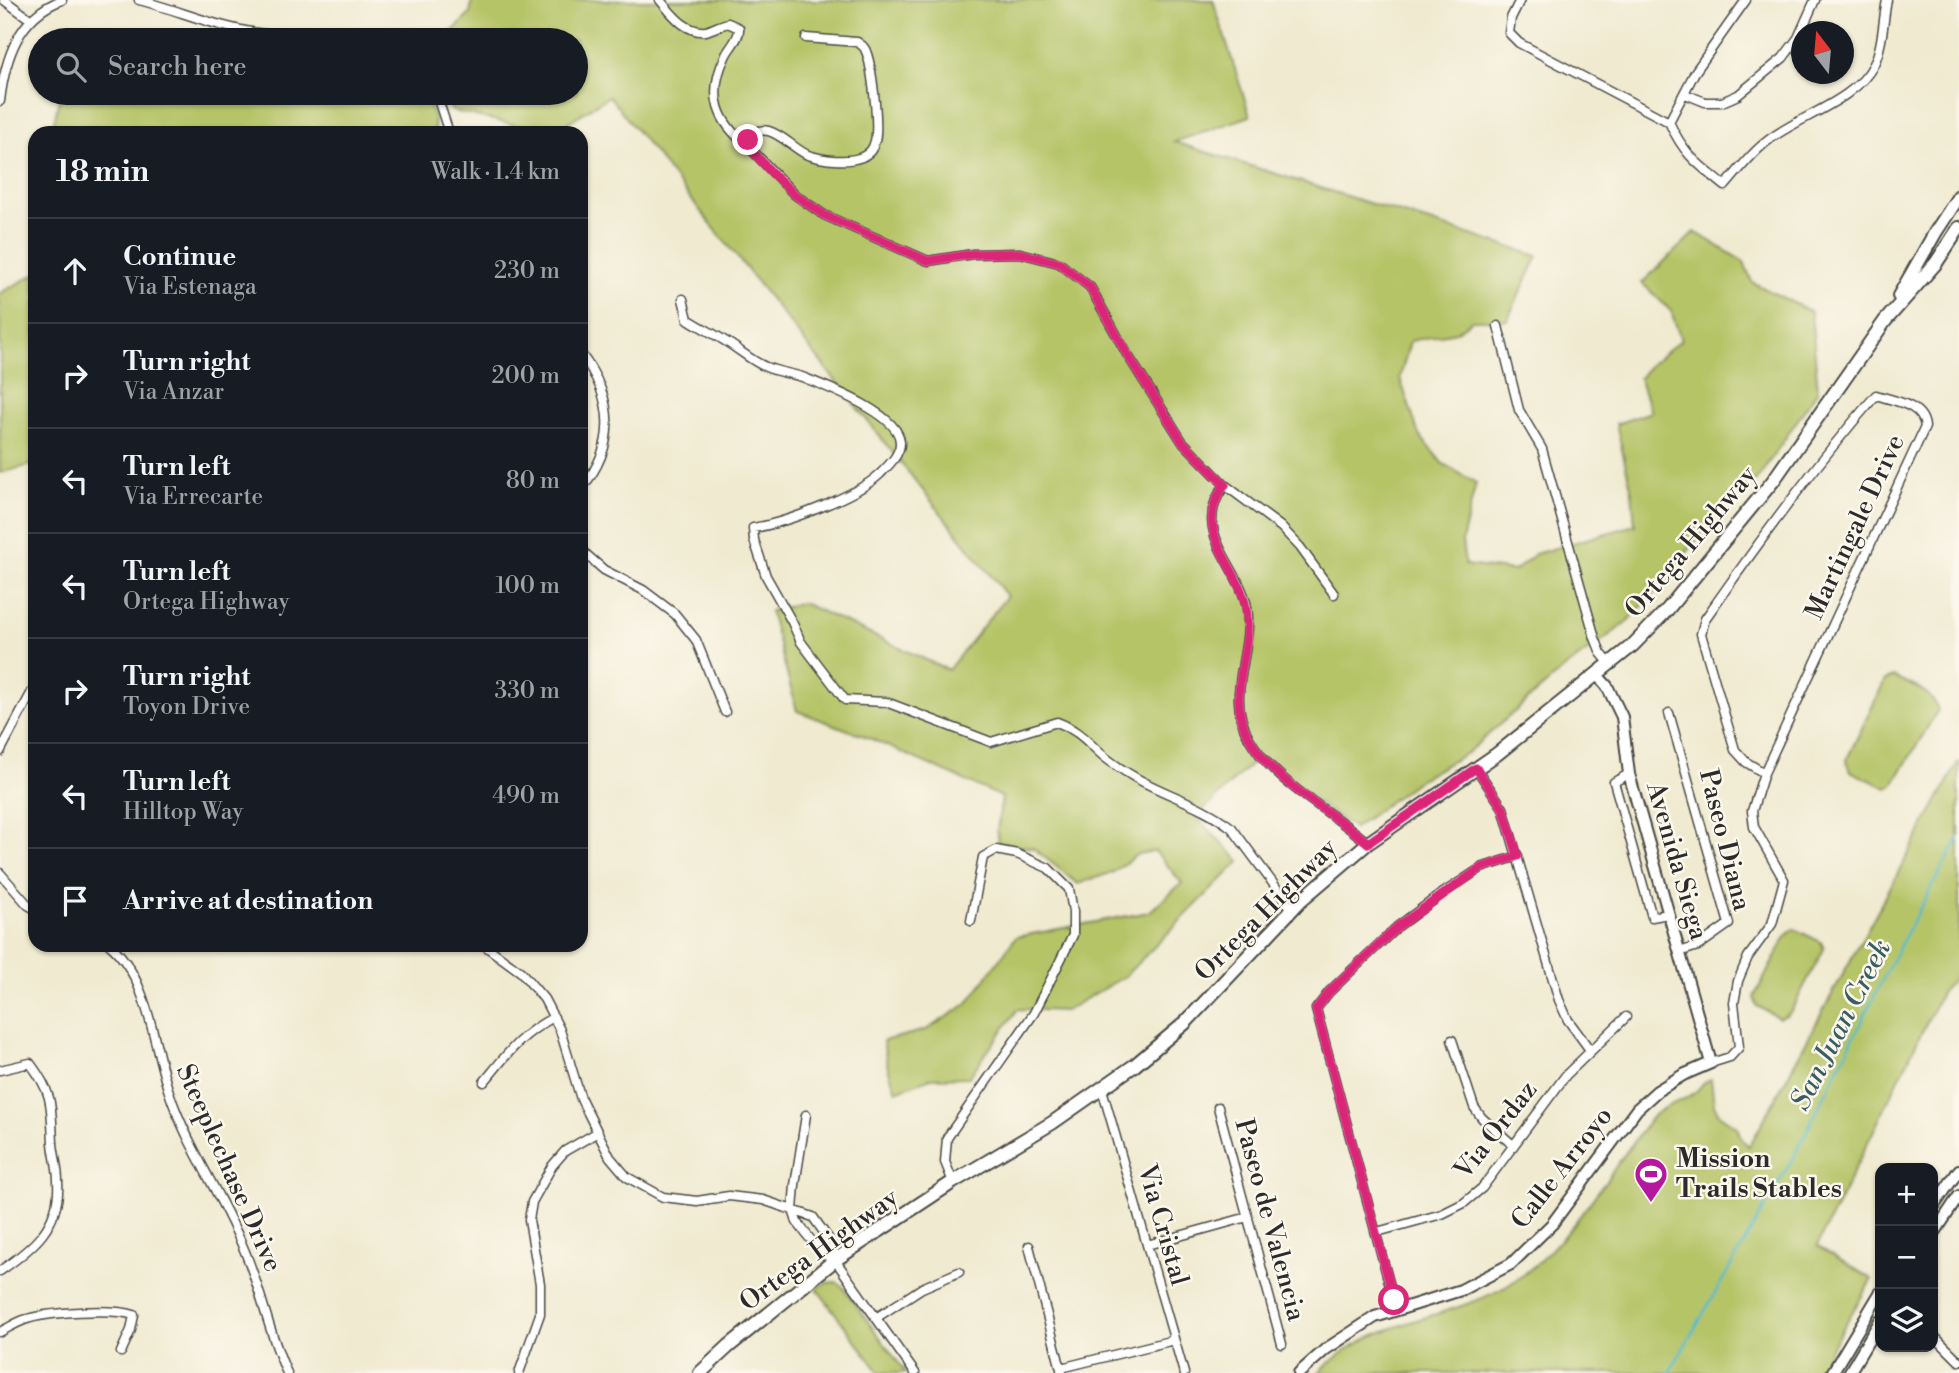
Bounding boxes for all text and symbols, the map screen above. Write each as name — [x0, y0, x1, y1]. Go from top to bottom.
north arrow — [1791, 21, 1854, 84]
search box — [28, 28, 588, 105]
icon: search — [52, 48, 90, 86]
text: Search here — [108, 51, 247, 83]
route end — [732, 124, 763, 155]
text: 18 min — [56, 153, 149, 191]
text: Walk · 1.4 km — [431, 158, 560, 186]
text: Continue — [123, 241, 236, 273]
icon: ahead — [56, 252, 94, 290]
text: 230 m — [494, 257, 560, 285]
text: Via Estenaga — [123, 273, 257, 301]
text: Turn right — [123, 346, 251, 378]
icon: right — [56, 357, 94, 395]
text: 200 m — [492, 362, 560, 390]
text: Via Anzar — [123, 378, 224, 406]
street label: Martingale Drive — [1798, 429, 1912, 625]
text: Turn left — [123, 451, 231, 483]
street label: Ortega Highway — [1618, 459, 1764, 624]
icon: left — [56, 462, 94, 500]
text: 80 m — [506, 467, 560, 495]
text: Via Errecarte — [123, 483, 263, 511]
text: Turn left — [123, 556, 231, 588]
icon: left — [56, 567, 94, 605]
text: 100 m — [495, 572, 560, 600]
text: Ortega Highway — [123, 588, 290, 616]
text: Turn right — [123, 661, 251, 693]
icon: right — [56, 672, 94, 710]
text: 330 m — [494, 677, 560, 705]
text: Toyon Drive — [123, 693, 250, 721]
text: Turn left — [123, 766, 231, 798]
street label: Paseo Diana — [1692, 766, 1758, 915]
icon: left — [56, 777, 94, 815]
street label: Avenida Siega — [1639, 777, 1715, 944]
text: 490 m — [492, 782, 560, 810]
text: Hilltop Way — [123, 798, 243, 826]
street label: Ortega Highway — [1188, 832, 1344, 988]
icon: arrive — [56, 882, 94, 920]
text: Arrive at destination — [123, 885, 373, 917]
water label: San Juan Creek — [1783, 934, 1899, 1116]
street label: Steeplechase Drive — [169, 1059, 289, 1277]
street label: Via Ordaz — [1447, 1074, 1544, 1186]
street label: Calle Arroyo — [1504, 1101, 1620, 1235]
street label: Paseo de Valencia — [1228, 1115, 1313, 1325]
place label: Mission Trails Stables — [1676, 1143, 1842, 1205]
sports icon: Mission Trails Stables — [1632, 1155, 1670, 1204]
street label: Via Cristal — [1130, 1160, 1196, 1290]
map controls — [1875, 1163, 1938, 1352]
button: + — [1875, 1163, 1938, 1226]
street label: Ortega Highway — [733, 1182, 905, 1318]
button: − — [1875, 1226, 1938, 1289]
route start — [1378, 1284, 1409, 1315]
button: layers — [1875, 1289, 1938, 1352]

